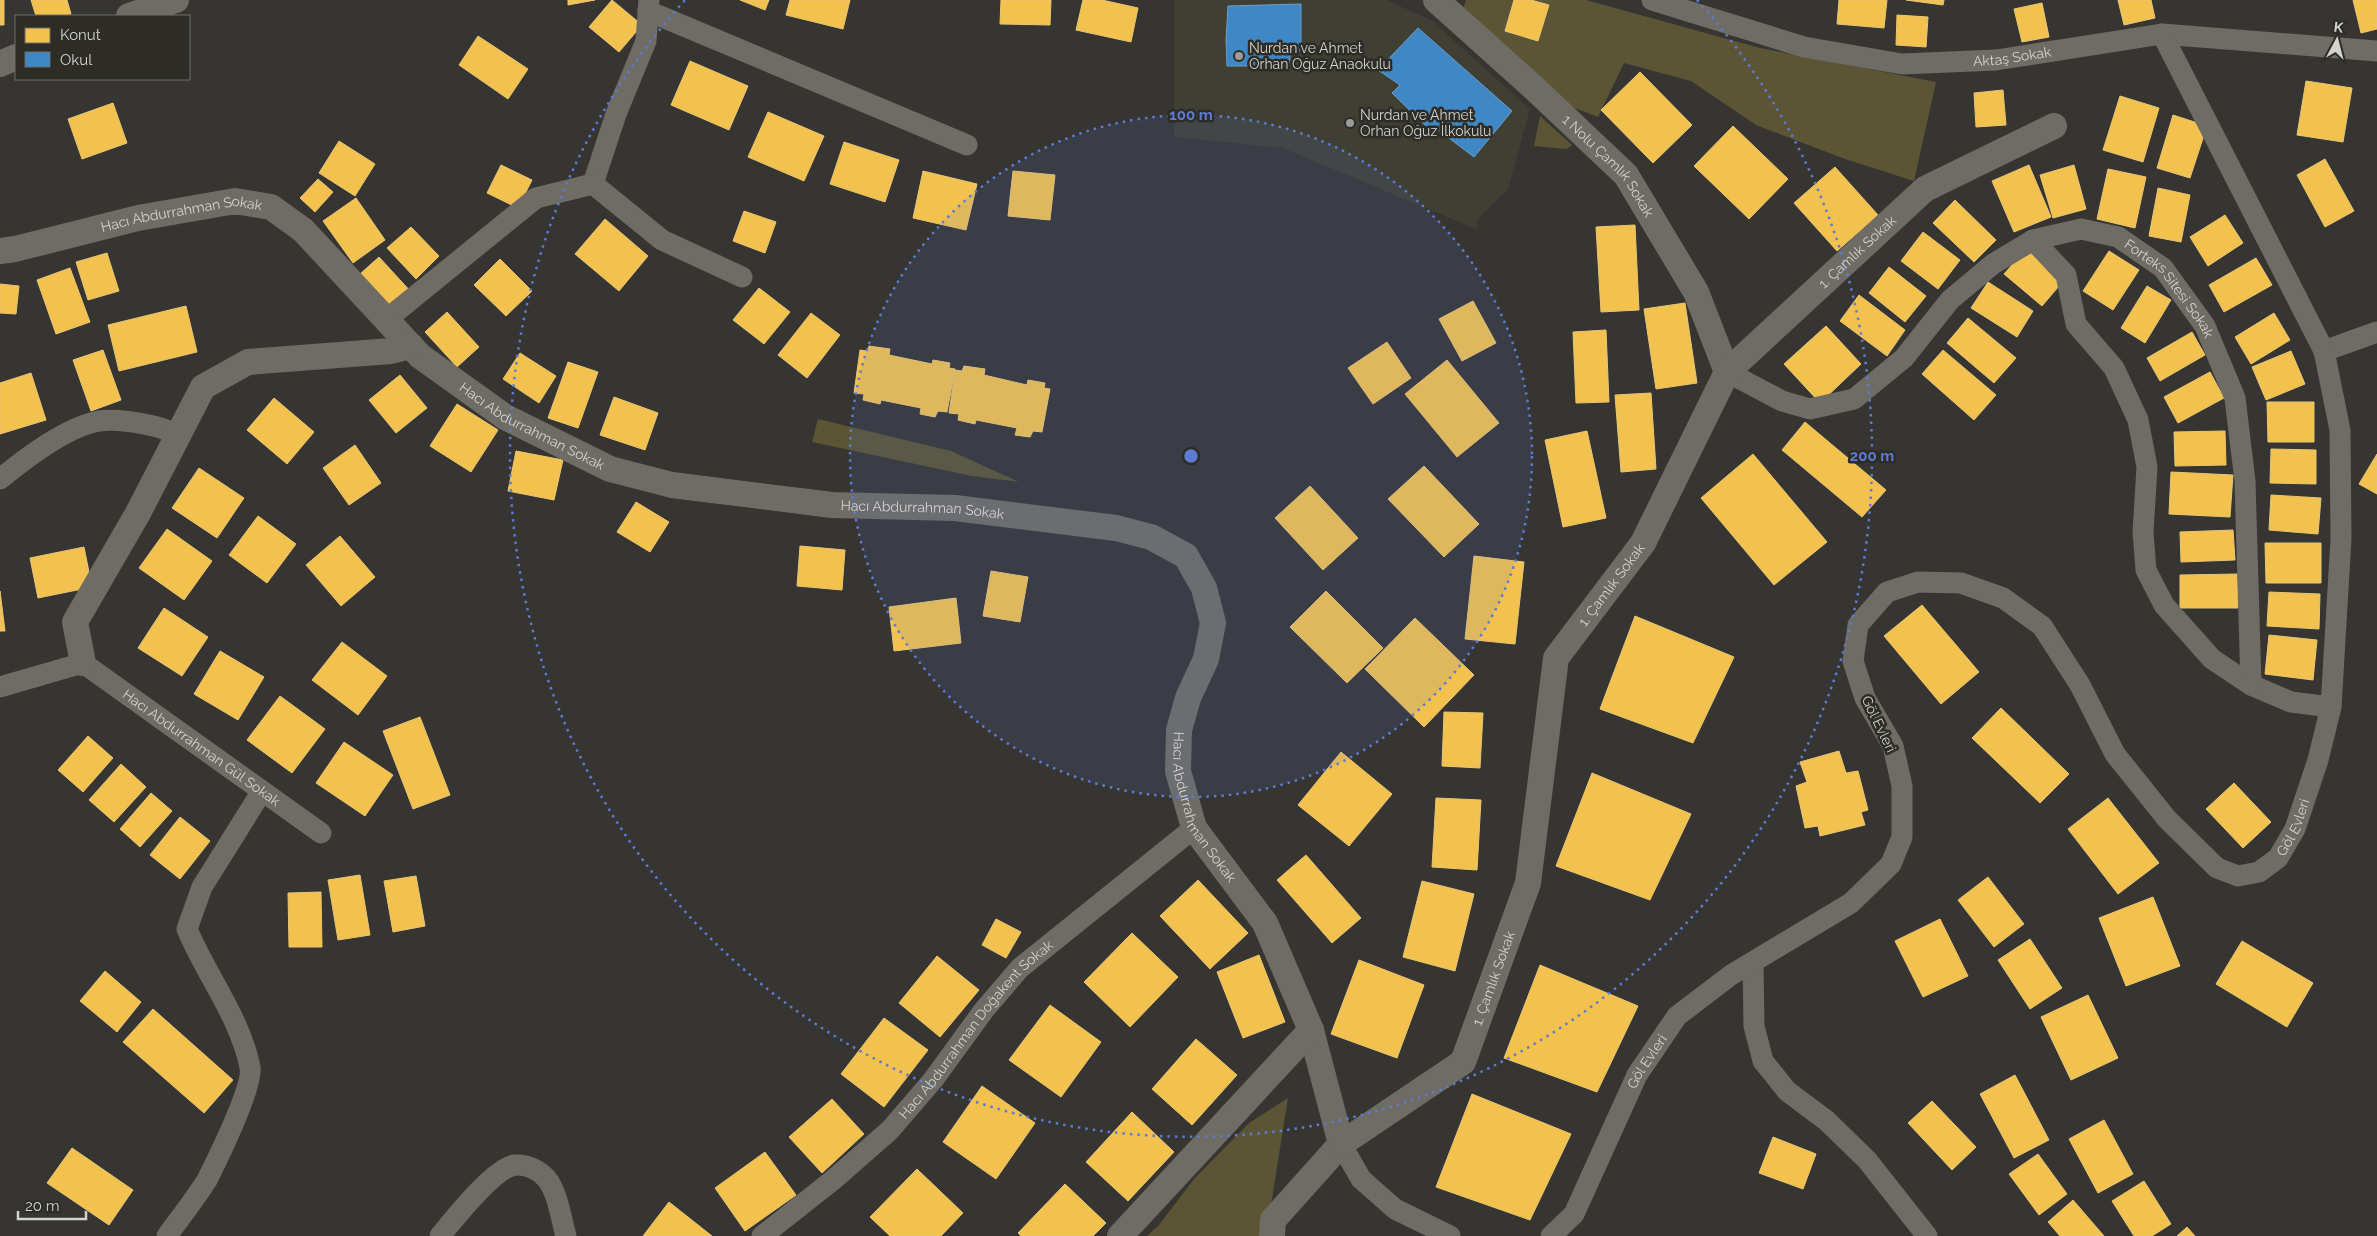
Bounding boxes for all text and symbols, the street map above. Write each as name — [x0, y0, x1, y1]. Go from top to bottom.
legend — [15, 15, 190, 80]
north arrow — [2312, 15, 2362, 65]
text: K — [2333, 19, 2345, 36]
text: Konut — [60, 26, 101, 44]
place label: Nurdan ve Ahmet Orhan Oğuz Anaokulu — [1249, 40, 1391, 72]
street label: Aktaş Sokak — [1973, 43, 2053, 69]
marker: Nurdan ve Ahmet Orhan Oğuz Anaokulu — [1233, 50, 1245, 62]
text: Okul — [60, 51, 93, 69]
text: 100 m — [1169, 106, 1213, 124]
place label: Nurdan ve Ahmet Orhan Oğuz İlkokulu — [1360, 107, 1491, 139]
street label: 1 Nolu Çamlık Sokak — [1559, 111, 1658, 220]
marker: Nurdan ve Ahmet Orhan Oğuz İlkokulu — [1344, 117, 1356, 129]
street label: Hacı Abdurrahman Sokak — [99, 193, 264, 235]
street label: 1. Çamlık Sokak — [1815, 212, 1899, 291]
street label: Forteks Sitesi Sokak — [2121, 236, 2217, 341]
street label: Hacı Abdurrahman Sokak — [456, 379, 608, 473]
centre of rings — [1182, 447, 1200, 465]
text: 200 m — [1850, 447, 1894, 465]
street label: Hacı Abdurrahman Sokak — [840, 497, 1006, 522]
street label: 1. Çamlık Sokak — [1575, 540, 1648, 629]
street label: Hacı Abdurrahman Gül Sokak — [120, 686, 284, 810]
street label: Göl Evleri — [1858, 693, 1900, 755]
street label: Hacı Abdurrahman Sokak — [1170, 731, 1240, 886]
street label: Göl Evleri — [2273, 797, 2312, 859]
street label: 1. Çamlık Sokak — [1469, 928, 1518, 1028]
street label: Hacı Abdurrahman Doğakent Sokak — [895, 936, 1057, 1122]
street label: Göl Evleri — [1624, 1032, 1670, 1091]
scale bar — [18, 1188, 85, 1220]
text: 20 m — [25, 1197, 60, 1215]

